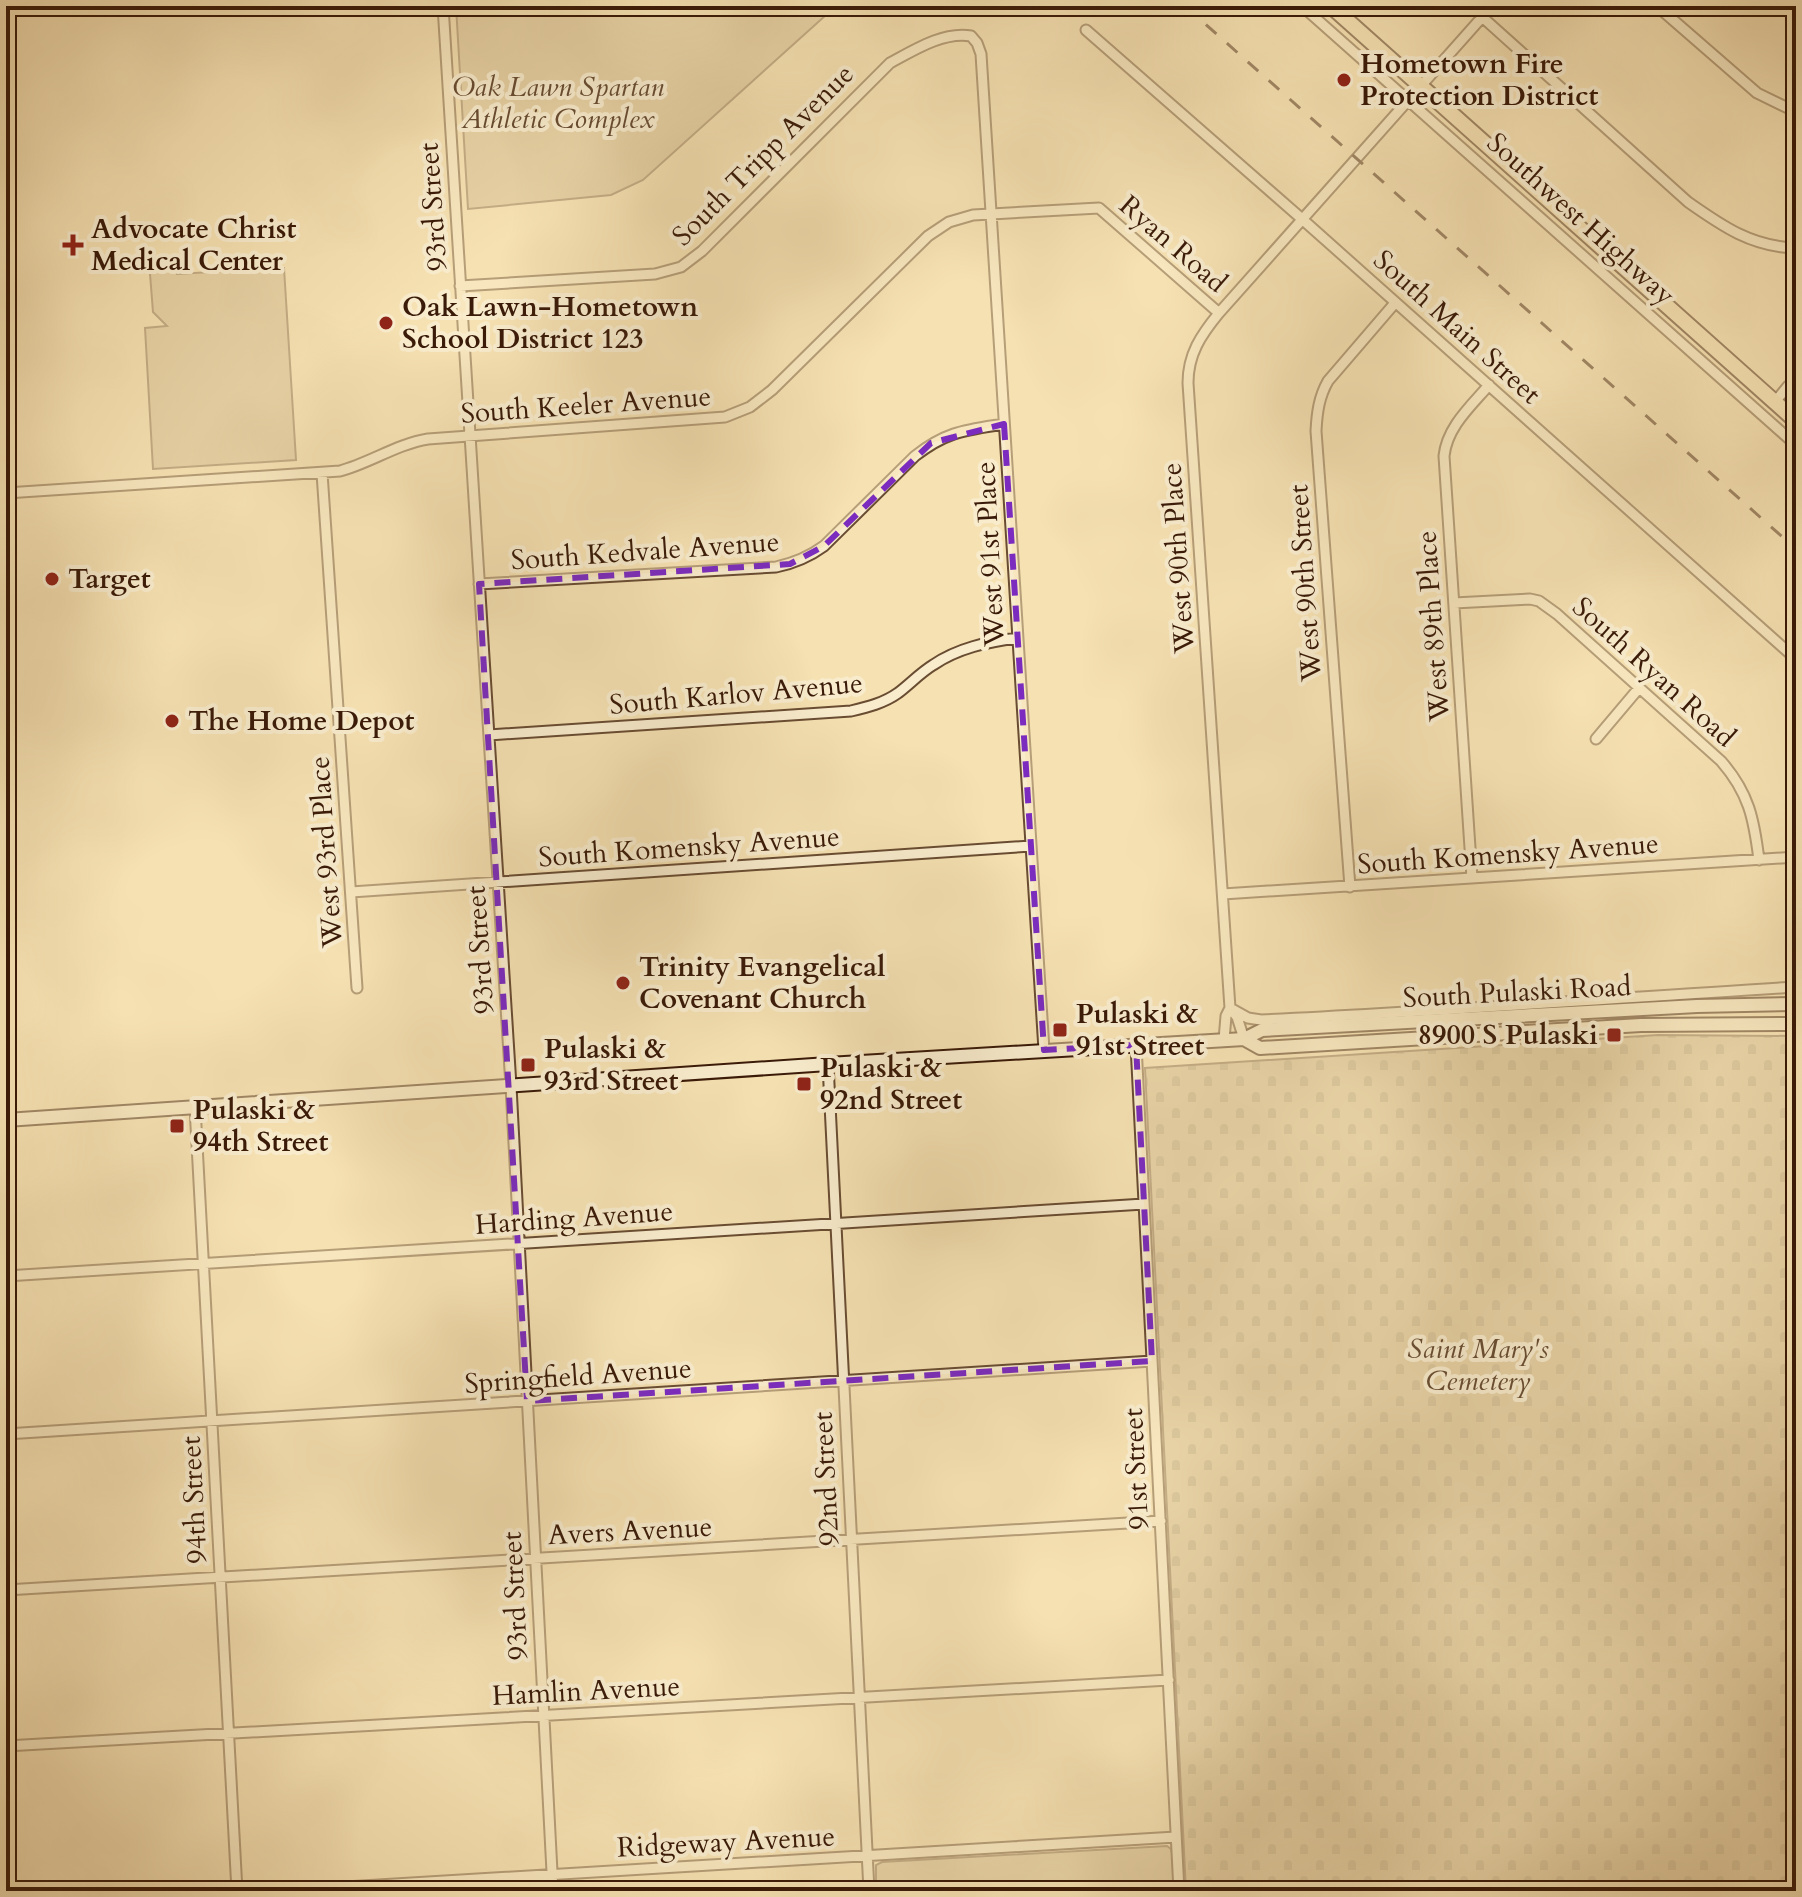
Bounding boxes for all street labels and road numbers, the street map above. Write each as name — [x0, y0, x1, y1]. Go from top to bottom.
street label: South Tripp Avenue — [664, 56, 862, 254]
street label: Southwest Highway — [1479, 124, 1684, 314]
street label: 93rd Street — [410, 141, 456, 273]
street label: Ryan Road — [1111, 187, 1235, 301]
street label: South Main Street — [1365, 241, 1549, 413]
street label: South Keeler Avenue — [460, 377, 712, 433]
street label: West 91st Place — [966, 461, 1014, 648]
street label: West 90th Place — [1152, 461, 1204, 656]
street label: West 90th Street — [1279, 483, 1331, 684]
street label: South Kedvale Avenue — [509, 523, 781, 579]
street label: West 89th Place — [1407, 529, 1459, 724]
street label: South Ryan Road — [1564, 588, 1744, 756]
street label: South Karlov Avenue — [608, 664, 864, 724]
street label: West 93rd Place — [300, 755, 352, 950]
street label: South Komensky Avenue — [537, 818, 841, 876]
street label: South Komensky Avenue — [1356, 825, 1660, 883]
street label: 93rd Street — [457, 884, 503, 1016]
street label: South Pulaski Road — [1402, 967, 1632, 1017]
street label: Harding Avenue — [474, 1192, 674, 1244]
street label: Springfield Avenue — [463, 1349, 693, 1403]
street label: 91st Street — [1114, 1407, 1158, 1531]
street label: 92nd Street — [804, 1411, 848, 1547]
street label: 94th Street — [172, 1435, 216, 1565]
street label: Avers Avenue — [547, 1508, 713, 1554]
street label: 93rd Street — [493, 1531, 537, 1661]
street label: Hamlin Avenue — [491, 1667, 681, 1715]
street label: Ridgeway Avenue — [616, 1817, 836, 1867]

